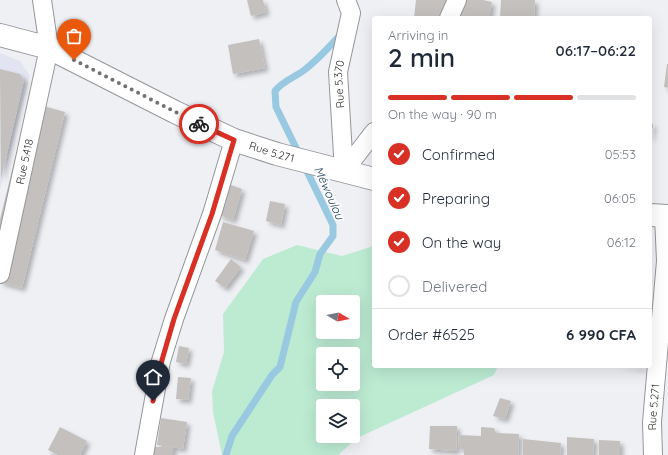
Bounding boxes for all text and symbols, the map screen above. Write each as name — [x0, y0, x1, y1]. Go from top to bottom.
pin — [57, 19, 91, 60]
icon: bag — [63, 25, 85, 47]
text: Arriving in — [388, 27, 448, 43]
text: 2 min — [388, 41, 455, 74]
text: 06:17–06:22 — [556, 41, 636, 60]
street label: Rue 5.370 — [331, 59, 347, 109]
courier — [179, 104, 219, 144]
text: On the way · 90 m — [388, 106, 497, 122]
icon: bike — [188, 113, 210, 135]
street label: Rue 5.418 — [13, 138, 36, 186]
street label: Rue 5.271 — [247, 138, 296, 165]
icon: check — [388, 143, 410, 165]
text: Confirmed — [422, 145, 495, 164]
text: 05:53 — [605, 146, 636, 162]
water label: Méwoulou — [311, 164, 348, 223]
icon: check — [388, 187, 410, 209]
text: Preparing — [422, 189, 490, 208]
text: 06:05 — [604, 190, 636, 206]
icon: check — [388, 231, 410, 253]
text: On the way — [422, 233, 501, 252]
text: 06:12 — [607, 234, 636, 250]
text: Delivered — [422, 277, 487, 296]
north arrow — [316, 295, 360, 339]
map controls — [316, 295, 360, 443]
text: Order #6525 — [388, 325, 475, 344]
text: 6 990 CFA — [566, 325, 636, 344]
button: locate — [316, 347, 360, 391]
pin — [136, 360, 170, 401]
icon: home — [142, 366, 164, 388]
street label: Rue 5.271 — [645, 383, 662, 431]
button: layers — [316, 399, 360, 443]

